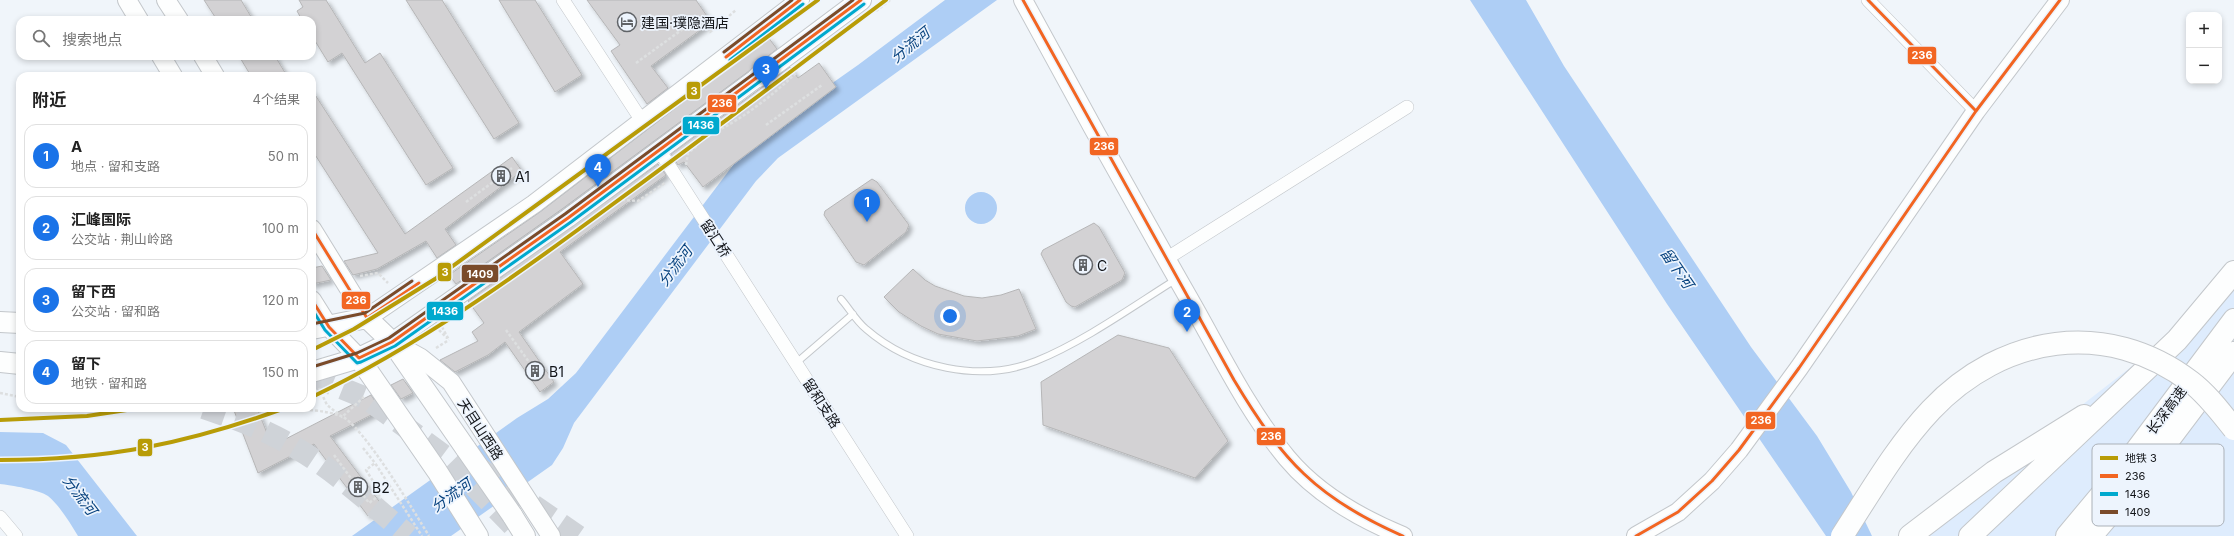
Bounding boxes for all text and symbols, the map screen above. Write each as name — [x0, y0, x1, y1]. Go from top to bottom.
hotel icon: 建国·璞隐酒店 — [616, 11, 638, 33]
map controls — [2186, 12, 2222, 84]
button: + — [2186, 12, 2222, 48]
place label: 建国·璞隐酒店 — [641, 14, 729, 31]
search box — [16, 16, 316, 60]
water label: 分流河 — [887, 22, 936, 67]
icon: search — [30, 27, 52, 49]
text: 搜索地点 — [62, 30, 122, 49]
line badge: 236 — [1907, 46, 1937, 65]
text: 236 — [1911, 48, 1933, 62]
button: − — [2186, 48, 2222, 84]
pin: 3 — [753, 56, 779, 89]
line badge: 3 — [686, 81, 701, 100]
text: 3 — [690, 84, 698, 98]
text: 附近 — [32, 90, 66, 110]
text: 4个结果 — [253, 91, 300, 107]
line badge: 236 — [707, 94, 737, 113]
text: 236 — [711, 96, 733, 110]
line badge: 1436 — [682, 116, 720, 135]
text: 1436 — [688, 118, 714, 132]
text: A — [71, 137, 82, 156]
line badge: 236 — [1089, 137, 1119, 156]
text: 236 — [1093, 139, 1115, 153]
text: 1 — [43, 148, 49, 164]
text: 50 m — [268, 148, 299, 164]
pin: 4 — [585, 154, 611, 187]
text: 地点 · 留和支路 — [71, 158, 160, 174]
building icon: A1 — [490, 165, 512, 187]
place label: A1 — [515, 168, 530, 185]
pin: 1 — [854, 189, 880, 222]
text: 汇峰国际 — [71, 210, 131, 229]
street label: 留汇桥 — [697, 216, 735, 260]
text: 2 — [42, 220, 50, 236]
text: 100 m — [262, 220, 299, 236]
text: 公交站 · 荆山岭路 — [71, 231, 173, 247]
water label: 分流河 — [654, 240, 698, 290]
water label: 留下河 — [1657, 244, 1699, 294]
building icon: C — [1072, 254, 1094, 276]
place label: C — [1097, 257, 1107, 274]
line badge: 3 — [437, 262, 452, 282]
line badge: 1409 — [461, 264, 499, 283]
text: 3 — [441, 265, 449, 279]
text: 1409 — [467, 267, 493, 281]
text: 留下西 — [71, 282, 116, 301]
line badge: 236 — [341, 291, 371, 310]
text: 3 — [42, 292, 50, 308]
text: 120 m — [263, 292, 299, 308]
text: 236 — [345, 293, 367, 307]
pin: 2 — [1174, 299, 1200, 332]
line badge: 1436 — [426, 301, 464, 321]
text: 公交站 · 留和路 — [71, 303, 160, 319]
text: 1436 — [432, 304, 458, 318]
your location — [940, 306, 960, 326]
text: 留下 — [71, 354, 101, 373]
building icon: B1 — [524, 360, 546, 382]
place label: B1 — [549, 363, 564, 380]
text: 4 — [42, 364, 50, 380]
text: 150 m — [263, 364, 299, 380]
text: 地铁 · 留和路 — [71, 375, 147, 391]
street label: 留和支路 — [800, 375, 844, 431]
street label: 长深高速 — [2142, 383, 2190, 437]
street label: 天目山西路 — [455, 395, 507, 463]
line badge: 236 — [1745, 411, 1776, 430]
text: 236 — [1750, 413, 1772, 427]
line badge: 236 — [1256, 427, 1286, 446]
text: 236 — [1260, 429, 1282, 443]
line badge: 3 — [137, 438, 153, 457]
text: 3 — [141, 440, 149, 454]
legend — [2092, 444, 2224, 526]
text: 地铁 3 — [2125, 451, 2157, 465]
text: 236 — [2125, 469, 2146, 483]
water label: 分流河 — [59, 471, 103, 521]
water label: 分流河 — [427, 473, 477, 516]
building icon: B2 — [347, 476, 369, 498]
place label: B2 — [372, 479, 390, 496]
text: 1436 — [2125, 487, 2150, 501]
text: 1409 — [2125, 505, 2151, 519]

